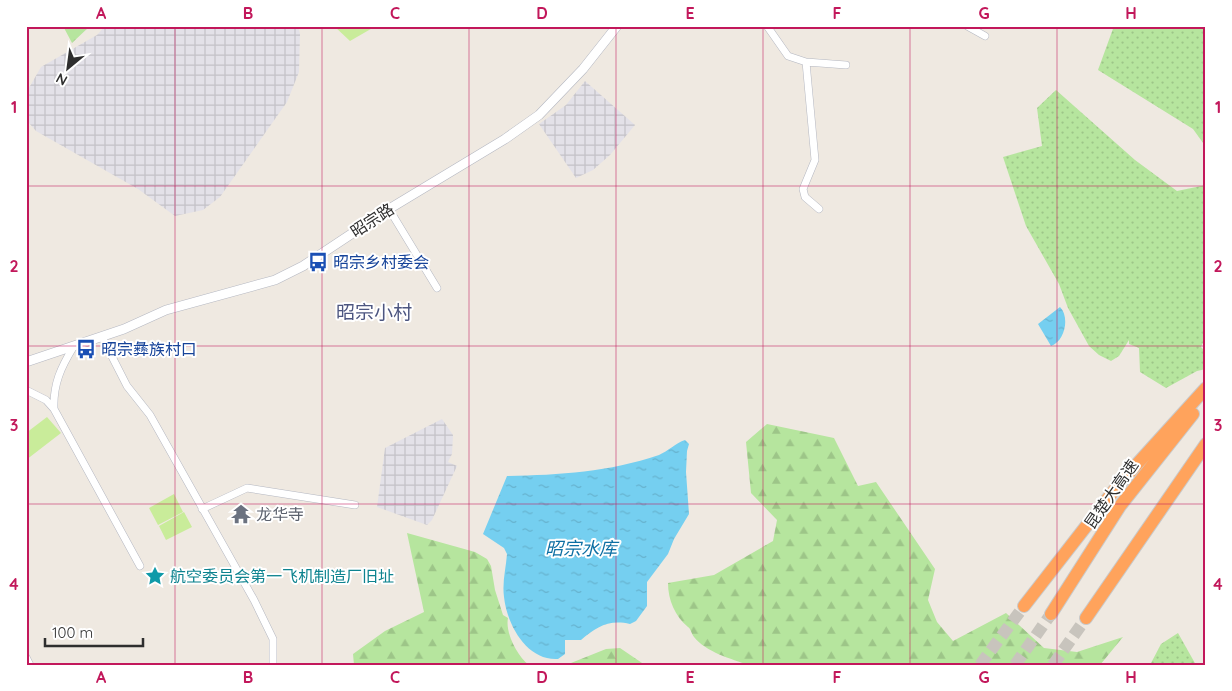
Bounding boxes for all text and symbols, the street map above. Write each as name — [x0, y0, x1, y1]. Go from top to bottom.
text: A — [96, 3, 107, 23]
text: B — [243, 3, 253, 23]
text: C — [390, 3, 400, 23]
text: D — [536, 3, 548, 23]
text: E — [685, 3, 695, 23]
text: F — [833, 3, 842, 23]
text: G — [978, 3, 990, 23]
text: H — [1125, 3, 1137, 23]
north arrow — [42, 42, 92, 92]
text: N — [53, 69, 71, 90]
text: 1 — [11, 97, 17, 117]
text: 1 — [1215, 97, 1221, 117]
street label: 昭宗路 — [346, 199, 398, 241]
bus stop icon: 昭宗乡村委会 — [307, 251, 329, 273]
place label: 昭宗乡村委会 — [333, 252, 429, 272]
text: 2 — [9, 256, 19, 276]
text: 2 — [1213, 256, 1223, 276]
district label: 昭宗小村 — [336, 300, 412, 324]
bus stop icon: 昭宗彝族村口 — [75, 338, 97, 360]
place label: 昭宗彝族村口 — [101, 339, 197, 359]
text: 3 — [10, 415, 18, 435]
text: 3 — [1214, 415, 1222, 435]
street label: 昆楚大高速 — [1080, 455, 1142, 533]
temple icon: 龙华寺 — [230, 503, 252, 525]
place label: 龙华寺 — [256, 504, 304, 524]
water label: 昭宗水库 — [545, 537, 620, 560]
place icon: 航空委员会第一飞机制造厂旧址 — [144, 565, 166, 587]
place label: 航空委员会第一飞机制造厂旧址 — [170, 566, 394, 586]
text: 4 — [9, 574, 19, 594]
text: 4 — [1213, 574, 1223, 594]
scale bar — [45, 616, 142, 648]
text: 100 m — [52, 623, 93, 642]
text: A — [96, 667, 107, 687]
text: B — [243, 667, 253, 687]
text: C — [390, 667, 400, 687]
text: D — [536, 667, 548, 687]
text: E — [685, 667, 695, 687]
text: F — [833, 667, 842, 687]
text: G — [978, 667, 990, 687]
text: H — [1125, 667, 1137, 687]

